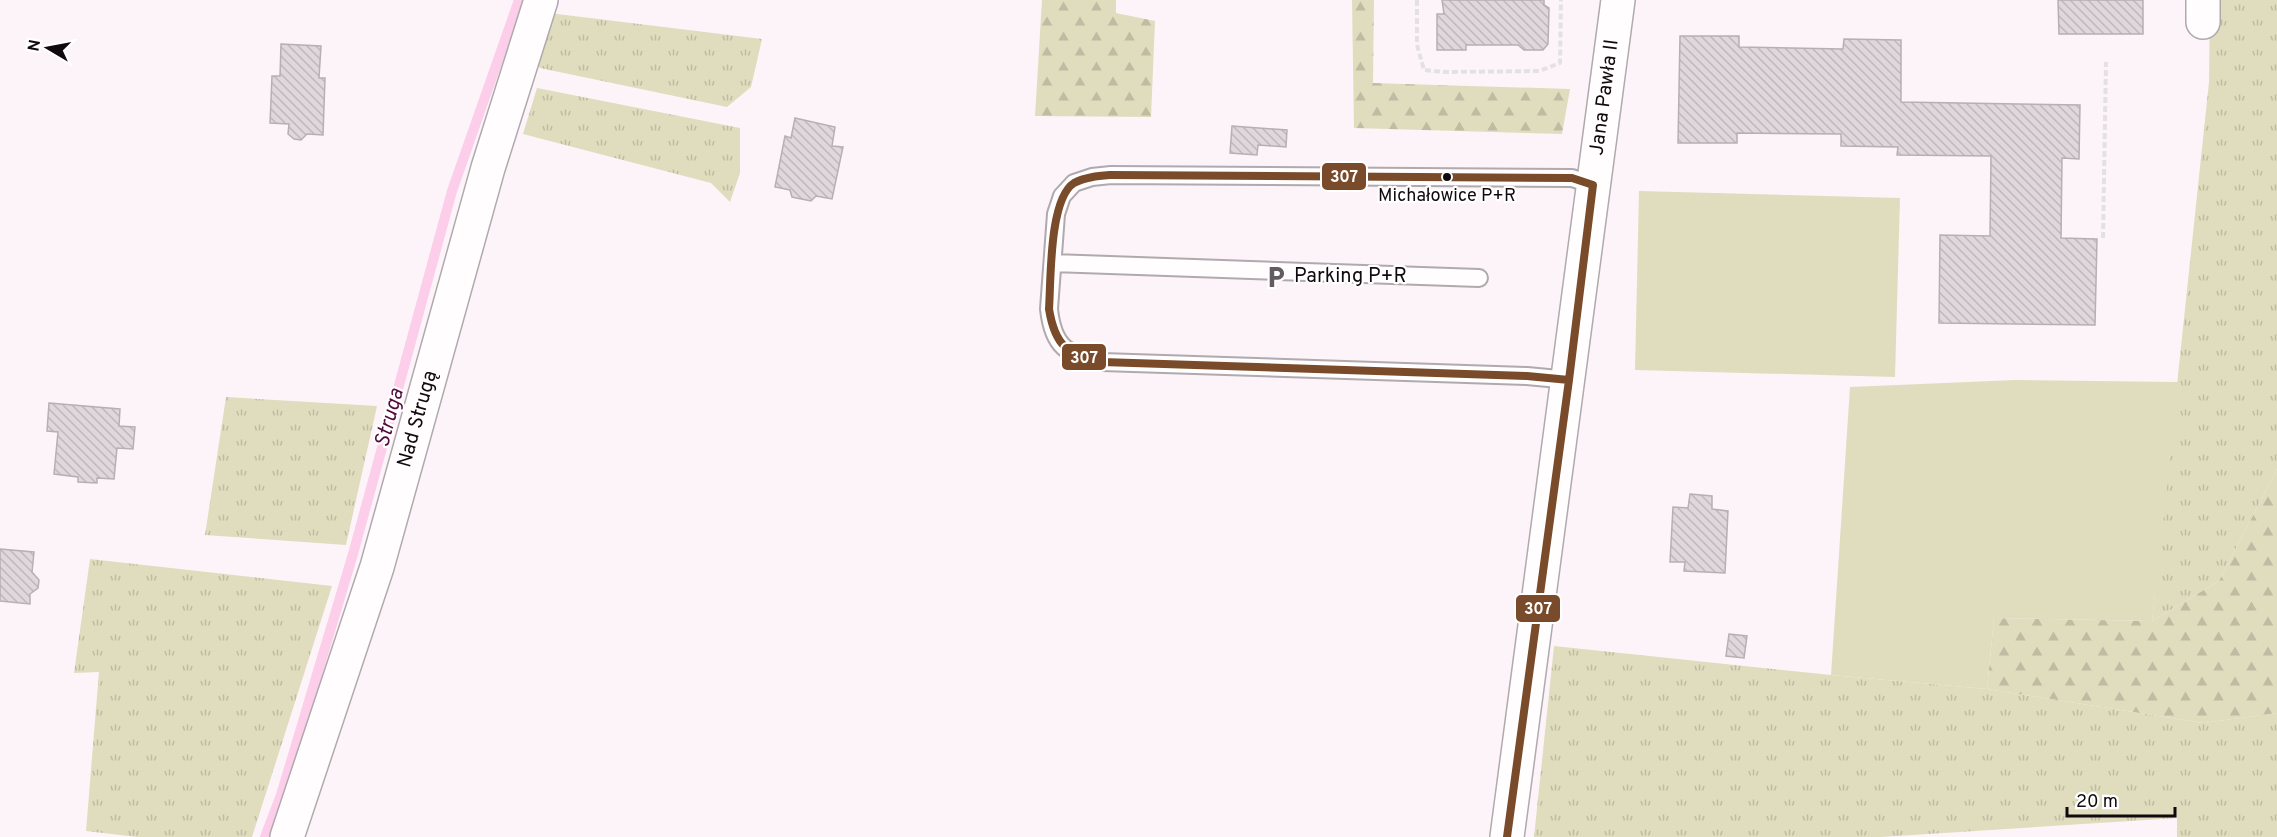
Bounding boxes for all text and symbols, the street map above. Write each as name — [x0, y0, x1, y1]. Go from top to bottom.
north arrow — [18, 18, 78, 78]
text: N — [24, 38, 46, 53]
street label: Jana Pawła II — [1585, 38, 1626, 157]
line badge: 307 — [1321, 162, 1367, 191]
text: 307 — [1330, 168, 1358, 188]
marker: Michałowice P+R — [1441, 171, 1453, 183]
place label: Michałowice P+R — [1378, 185, 1516, 208]
parking icon: Parking P+R — [1263, 264, 1289, 290]
place label: Parking P+R — [1294, 264, 1407, 290]
line badge: 307 — [1061, 343, 1107, 371]
text: 307 — [1070, 349, 1098, 369]
street label: Nad Strugą — [392, 368, 444, 471]
water label: Struga — [369, 385, 411, 450]
line badge: 307 — [1515, 594, 1561, 623]
text: 307 — [1524, 600, 1552, 620]
scale bar — [2067, 780, 2175, 818]
text: 20 m — [2076, 791, 2118, 814]

